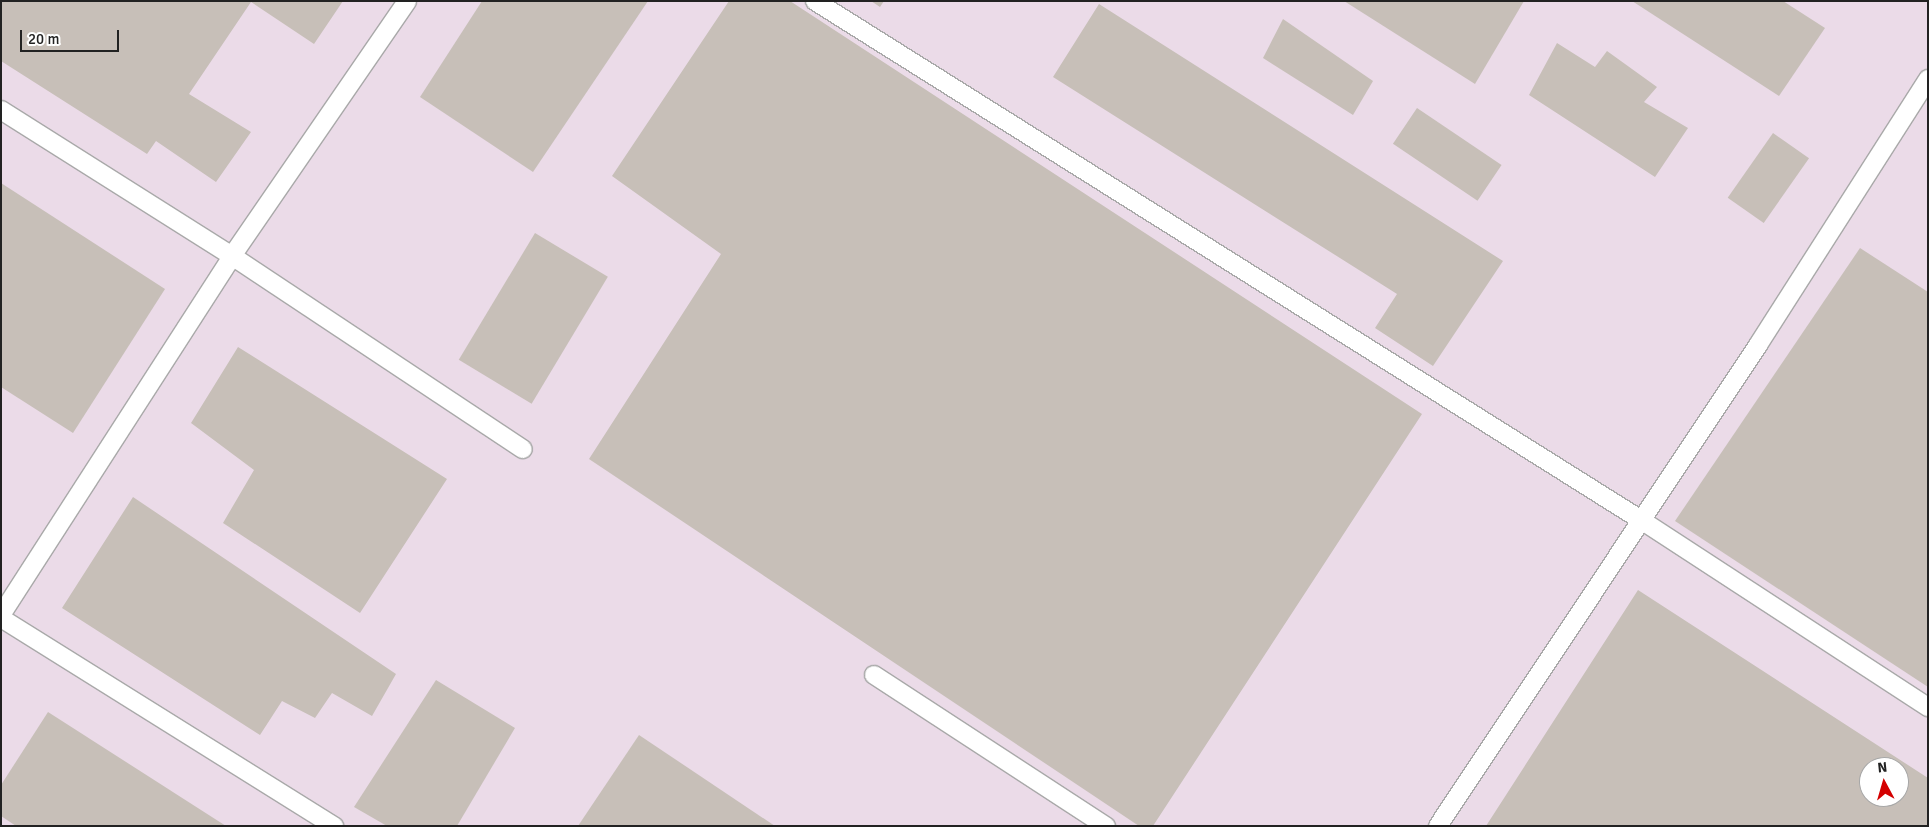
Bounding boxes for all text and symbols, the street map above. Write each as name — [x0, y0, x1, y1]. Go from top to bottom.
scale bar — [22, 20, 121, 52]
text: 20 m — [28, 30, 59, 48]
north arrow — [1859, 757, 1909, 807]
text: N — [1877, 759, 1888, 777]

